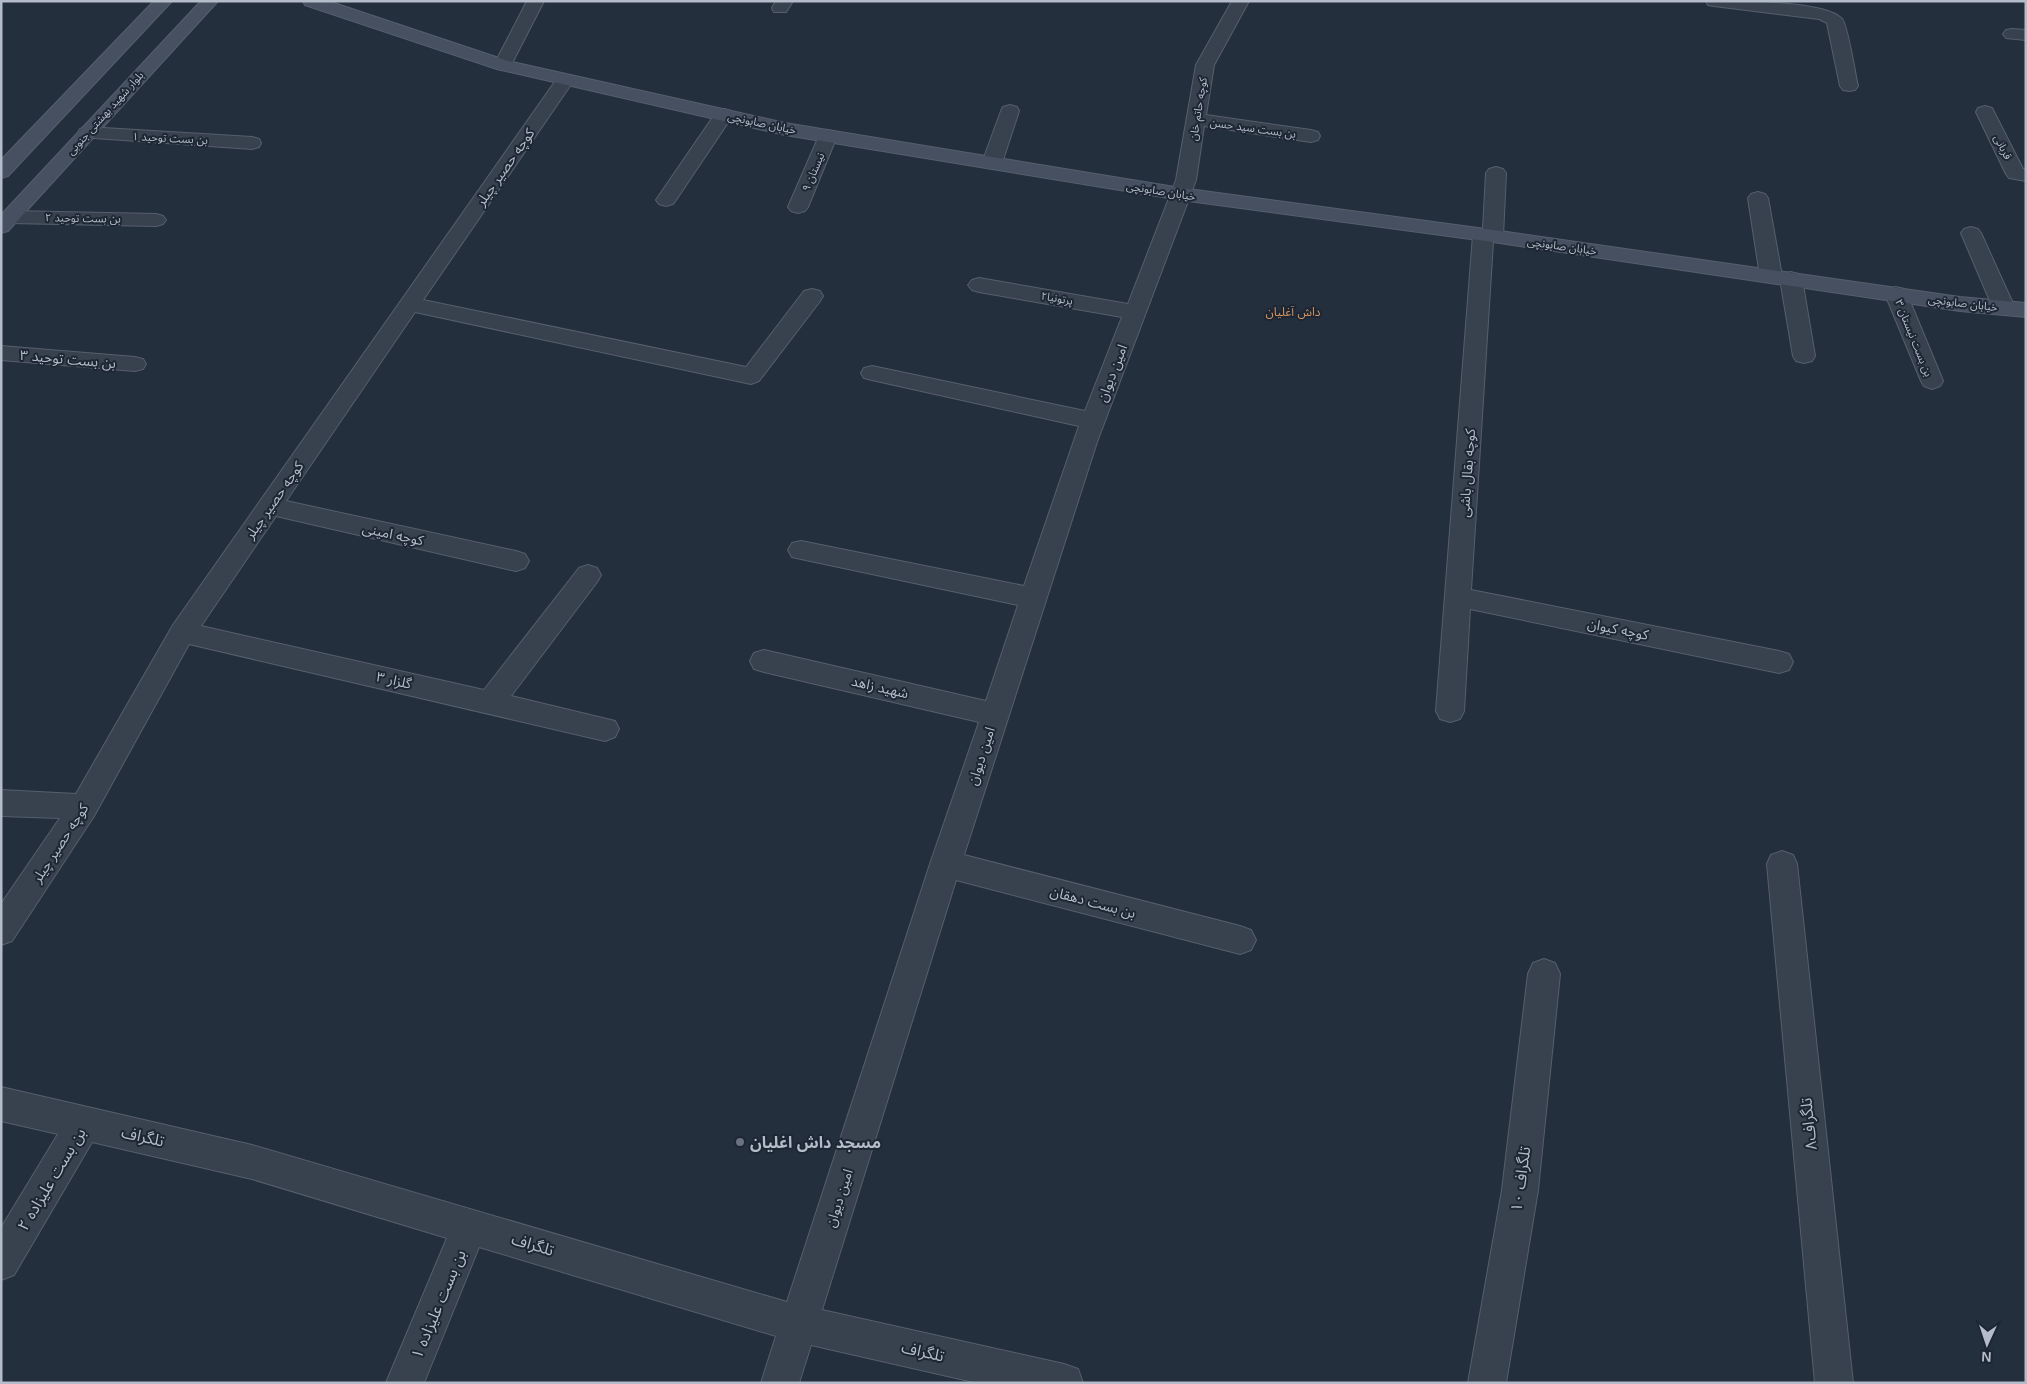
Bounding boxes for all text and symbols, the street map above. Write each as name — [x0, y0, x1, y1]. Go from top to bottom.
street label: بلوار شهید بهشتی جنوبی — [64, 69, 146, 158]
street label: کوچه حاتم خان — [1187, 76, 1212, 142]
street label: خیابان صابونچی — [726, 110, 798, 138]
street label: بن بست سید حسن — [1209, 116, 1297, 141]
street label: کوچه حصیر چیلر — [472, 125, 539, 211]
street label: بن بست توحید ۱ — [132, 130, 208, 147]
street label: قربانی — [1991, 133, 2014, 162]
street label: نیستان ۹ — [800, 151, 827, 193]
street label: خیابان صابونچی — [1125, 180, 1197, 204]
street label: ۲ بن بست توحید — [45, 211, 121, 226]
street label: خیابان صابونچی — [1526, 235, 1598, 259]
street label: پرتونیا۲ — [1040, 289, 1074, 309]
street label: خیابان صابونچی — [1927, 293, 1999, 315]
street label: بن بست نیستان ۳ — [1892, 298, 1935, 379]
district label: داش آغلیان — [1265, 305, 1321, 319]
street label: امین دیوان — [1094, 342, 1131, 404]
street label: ۳ بن بست توحید — [19, 347, 117, 372]
street label: کوچه بقال باشی — [1456, 428, 1480, 518]
street label: کوچه حصیر چیلر — [241, 458, 308, 544]
street label: کوچه امینی — [360, 520, 425, 550]
street label: کوچه کیوان — [1586, 615, 1650, 645]
street label: گلزار ۳ — [375, 668, 413, 693]
street label: شهید زاهد — [850, 673, 910, 702]
street label: امین دیوان — [964, 725, 999, 788]
street label: کوچه حصیر چیلر — [28, 800, 93, 887]
street label: بن بست دهقان — [1048, 883, 1138, 922]
street label: تلگراف۸ — [1797, 1097, 1821, 1151]
street label: تلگراف — [120, 1123, 166, 1151]
street label: بن بست علیزاده ۲ — [14, 1125, 90, 1234]
place label: مسجد داش اغلیان — [750, 1134, 881, 1152]
marker: مسجد داش اغلیان — [734, 1136, 746, 1148]
street label: تلگراف ۱۰ — [1507, 1145, 1535, 1213]
street label: امین دیوان — [822, 1167, 857, 1230]
street label: تلگراف — [509, 1230, 556, 1260]
street label: بن بست علیزاده ۱ — [408, 1247, 470, 1362]
north arrow — [1962, 1319, 2012, 1369]
street label: تلگراف — [900, 1338, 946, 1366]
text: N — [1981, 1349, 1992, 1365]

